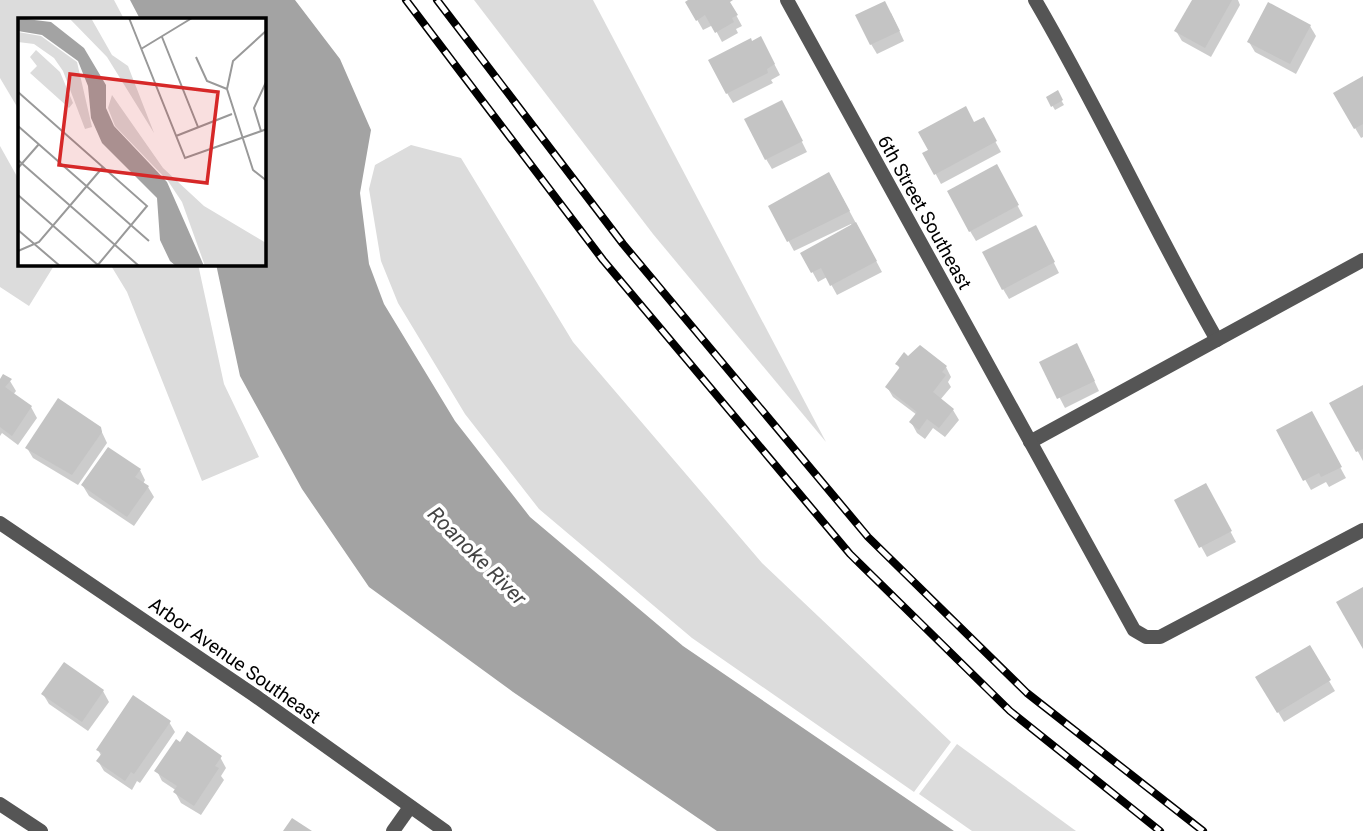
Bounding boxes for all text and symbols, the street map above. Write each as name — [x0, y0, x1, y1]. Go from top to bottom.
inset map — [18, 18, 266, 266]
street label: 6th Street Southeast — [873, 131, 976, 293]
water label: Roanoke River — [423, 502, 532, 611]
street label: Arbor Avenue Southeast — [145, 592, 325, 728]

